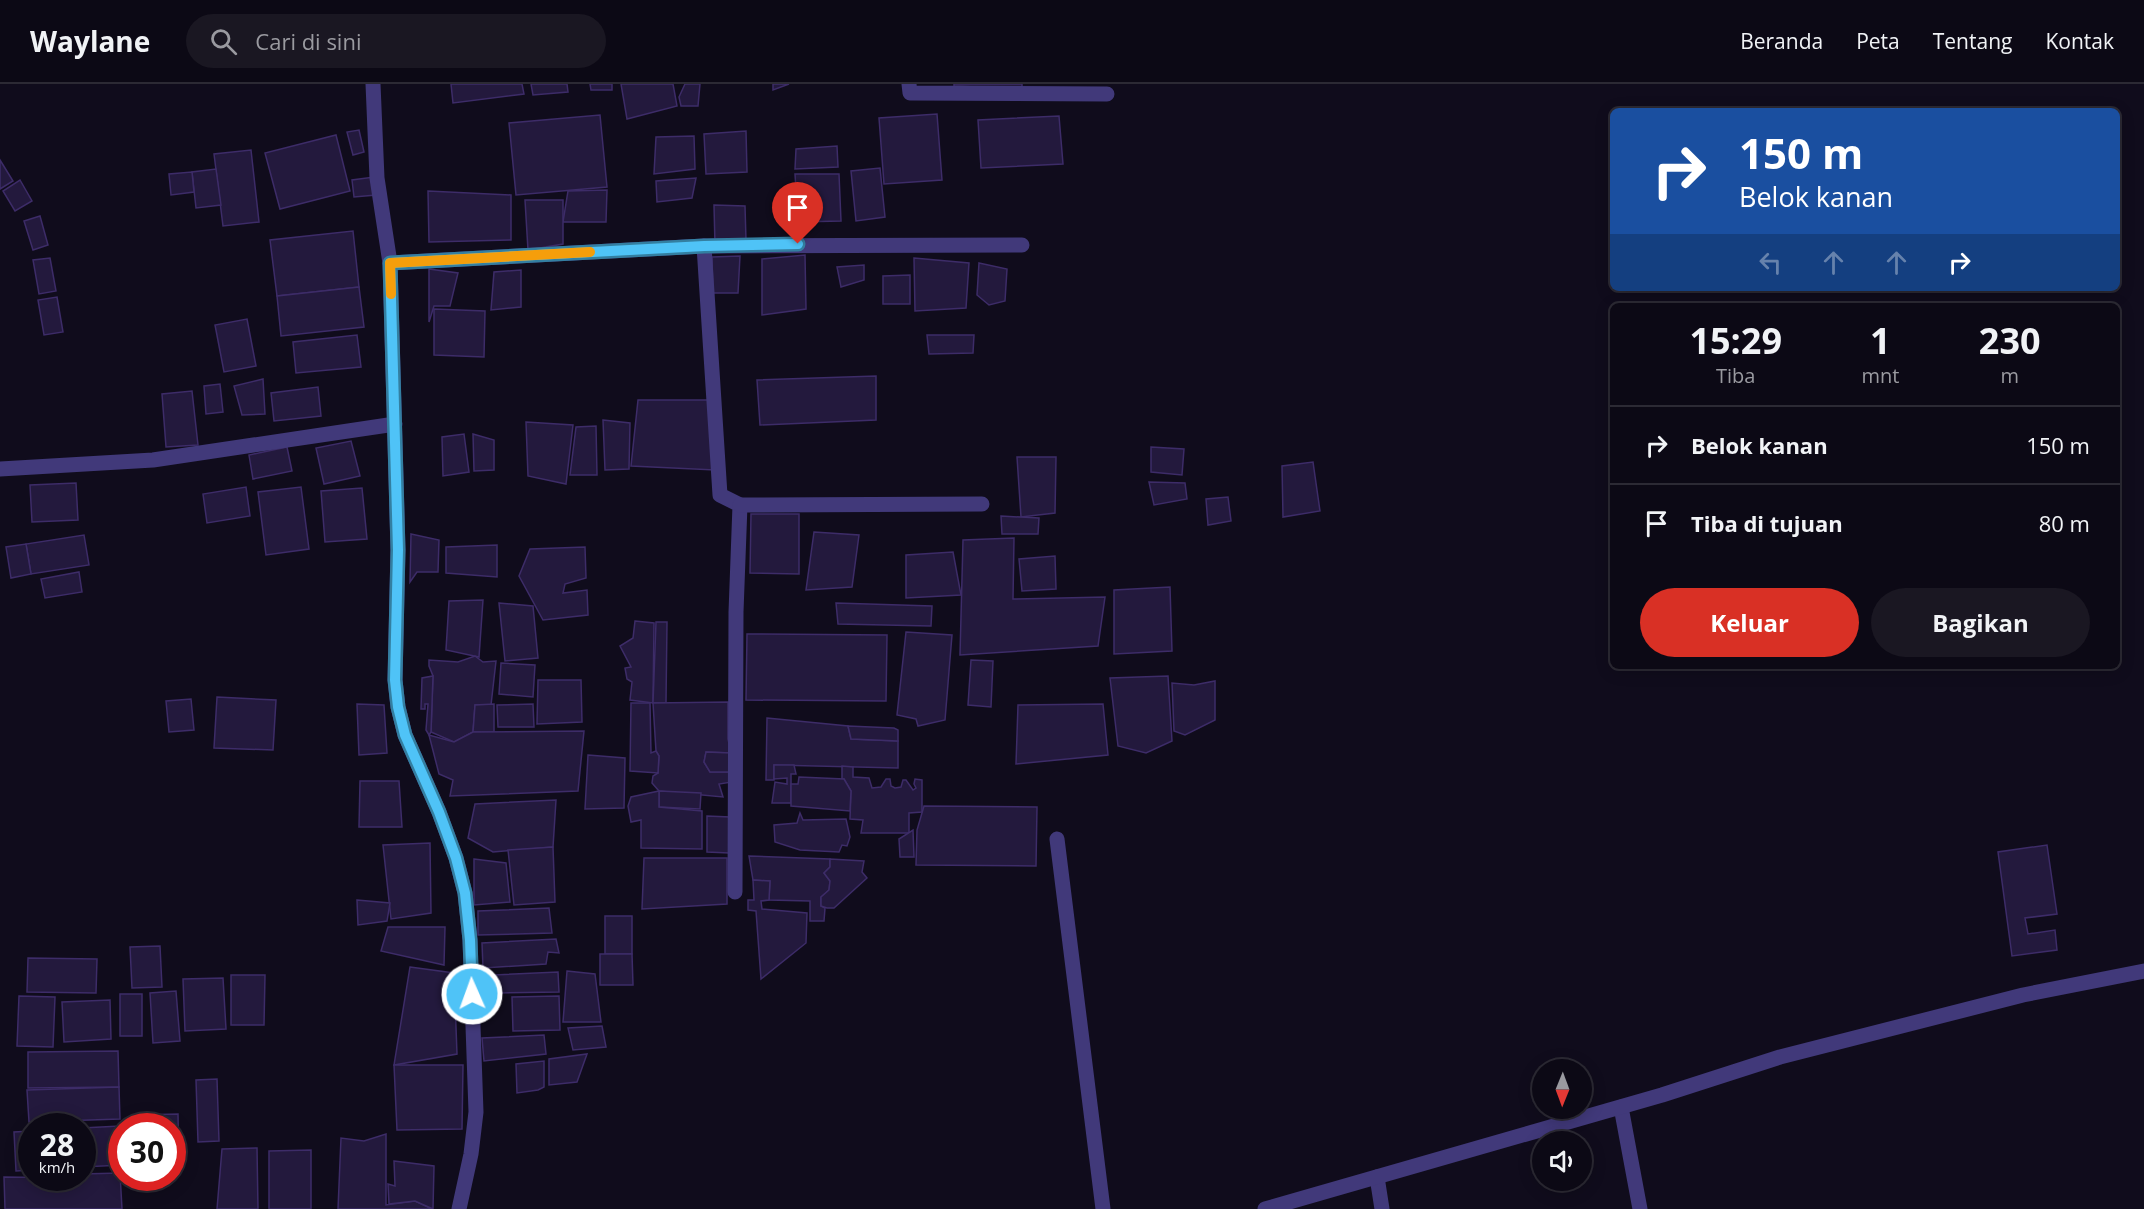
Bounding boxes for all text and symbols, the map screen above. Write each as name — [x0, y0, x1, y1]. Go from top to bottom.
search box — [186, 14, 606, 68]
text: Waylane — [30, 22, 150, 60]
icon: search — [207, 25, 240, 58]
text: Cari di sini — [255, 26, 361, 56]
text: Beranda — [1740, 27, 1823, 55]
text: Peta — [1856, 27, 1900, 55]
text: Tentang — [1933, 27, 2012, 55]
text: Kontak — [2045, 27, 2114, 55]
text: 150 m — [1739, 124, 1863, 181]
icon: right — [1640, 132, 1718, 210]
text: Belok kanan — [1739, 178, 1893, 215]
pin — [772, 182, 823, 244]
icon: arrive — [781, 191, 814, 224]
icon: left — [1754, 246, 1787, 279]
icon: ahead — [1817, 246, 1850, 279]
icon: ahead — [1880, 246, 1913, 279]
icon: right — [1943, 246, 1976, 279]
text: 15:29 — [1689, 316, 1782, 365]
text: 1 — [1870, 316, 1891, 365]
text: 230 — [1979, 316, 2041, 365]
text: Tiba — [1716, 362, 1755, 389]
text: mnt — [1861, 362, 1899, 389]
text: m — [2000, 362, 2019, 389]
icon: right — [1640, 429, 1673, 462]
text: Belok kanan — [1691, 430, 1828, 460]
text: 150 m — [2026, 430, 2090, 460]
icon: arrive — [1640, 507, 1673, 540]
text: Tiba di tujuan — [1691, 508, 1843, 538]
text: 80 m — [2039, 508, 2090, 538]
button: Keluar — [1640, 588, 1859, 657]
button: Bagikan — [1871, 588, 2090, 657]
position arrow — [440, 962, 504, 1026]
north arrow — [1532, 1059, 1592, 1119]
map controls — [1532, 1059, 1592, 1191]
speed limit sign: 30 — [108, 1113, 186, 1191]
text: 28 — [40, 1124, 74, 1165]
button: sound — [1532, 1131, 1592, 1191]
text: km/h — [39, 1157, 75, 1177]

